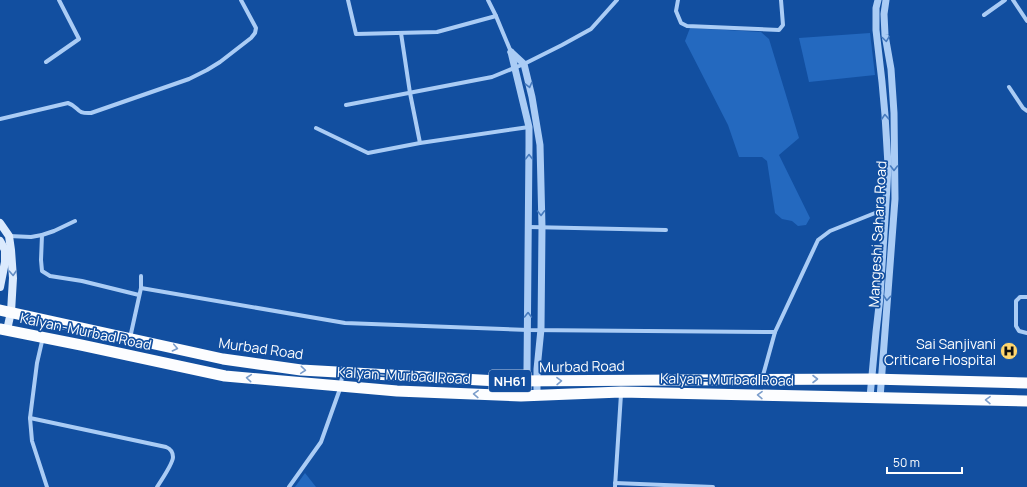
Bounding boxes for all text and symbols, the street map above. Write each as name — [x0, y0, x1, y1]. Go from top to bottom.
one-way arrow — [881, 36, 890, 42]
one-way arrow — [524, 81, 533, 88]
one-way arrow — [881, 114, 889, 120]
one-way arrow — [525, 154, 533, 160]
street label: Mangeshi Sahara Road — [864, 160, 890, 308]
one-way arrow — [890, 165, 898, 171]
one-way arrow — [537, 210, 546, 216]
one-way arrow — [9, 270, 17, 276]
one-way arrow — [883, 295, 892, 301]
street label: Kalyan-Murbad Road — [19, 308, 153, 354]
one-way arrow — [524, 312, 532, 318]
street label: Murbad Road — [217, 333, 305, 363]
place label: Sai Sanjivani Criticare Hospital — [884, 334, 996, 369]
hospital icon: Sai Sanjivani Criticare Hospital — [999, 341, 1019, 361]
one-way arrow — [171, 343, 178, 352]
street label: Murbad Road — [539, 356, 625, 376]
street label: Kalyan-Murbad Road — [337, 362, 471, 388]
one-way arrow — [300, 365, 306, 374]
street label: Kalyan-Murbad Road — [660, 368, 794, 390]
road number: NH61 — [489, 370, 531, 392]
one-way arrow — [246, 374, 252, 383]
one-way arrow — [812, 375, 818, 383]
one-way arrow — [556, 377, 562, 385]
one-way arrow — [473, 390, 479, 399]
one-way arrow — [757, 391, 763, 399]
one-way arrow — [985, 396, 991, 404]
scale bar — [887, 449, 962, 475]
text: 50 m — [893, 454, 920, 471]

